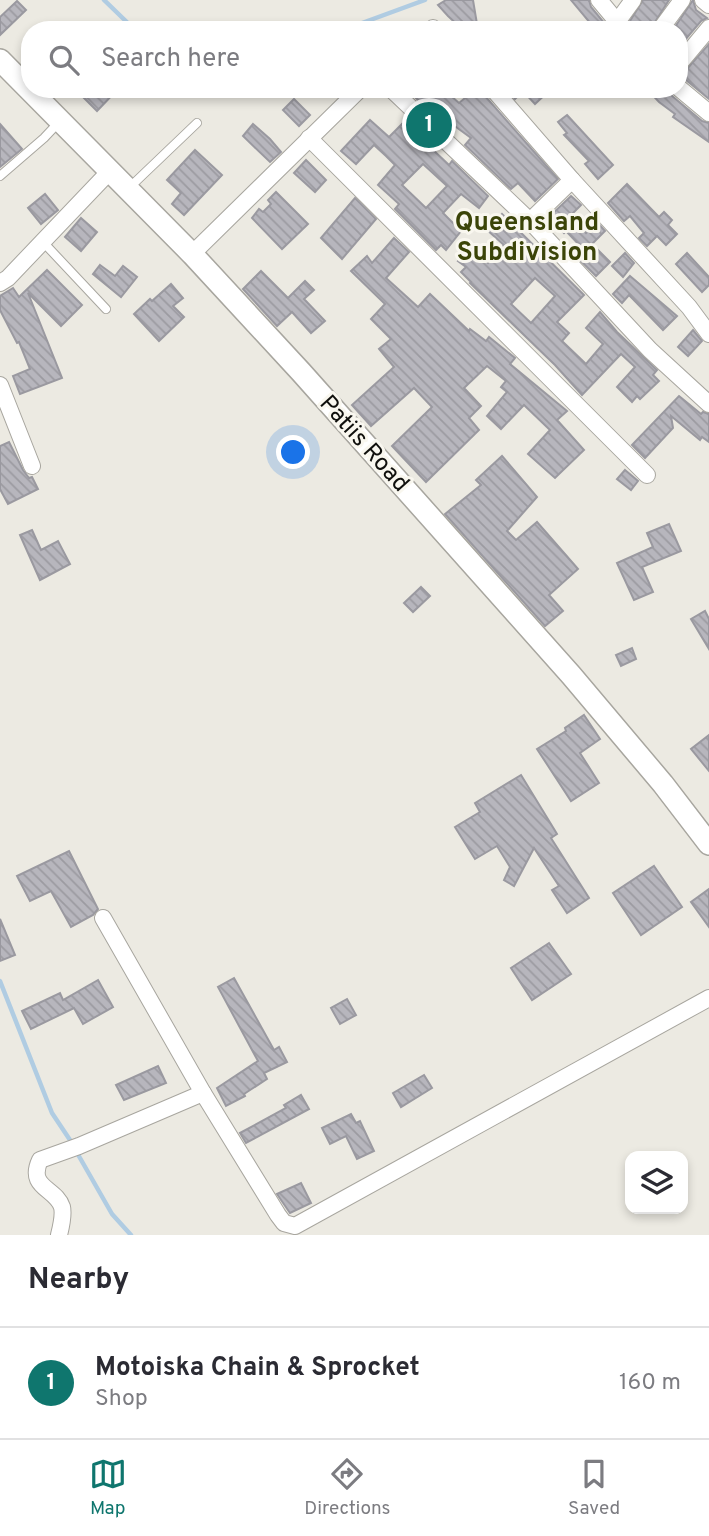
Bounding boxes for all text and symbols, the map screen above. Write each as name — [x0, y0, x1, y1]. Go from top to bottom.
search box — [21, 21, 688, 98]
icon: search — [45, 41, 83, 79]
text: Search here — [101, 43, 240, 76]
pin: 1 — [406, 99, 452, 151]
district label: Queensland Subdivision — [455, 207, 599, 270]
street label: Patiis Road — [312, 390, 415, 499]
your location — [276, 435, 310, 469]
map controls — [625, 1151, 688, 1214]
button: layers — [625, 1151, 688, 1214]
text: Nearby — [28, 1262, 129, 1299]
text: Motoiska Chain & Sprocket — [95, 1352, 420, 1385]
text: 1 — [46, 1369, 56, 1398]
text: 160 m — [619, 1369, 681, 1398]
text: Shop — [95, 1385, 148, 1414]
tab: Map — [89, 1455, 127, 1521]
tab: Directions — [304, 1455, 391, 1521]
tab: Saved — [568, 1455, 620, 1521]

